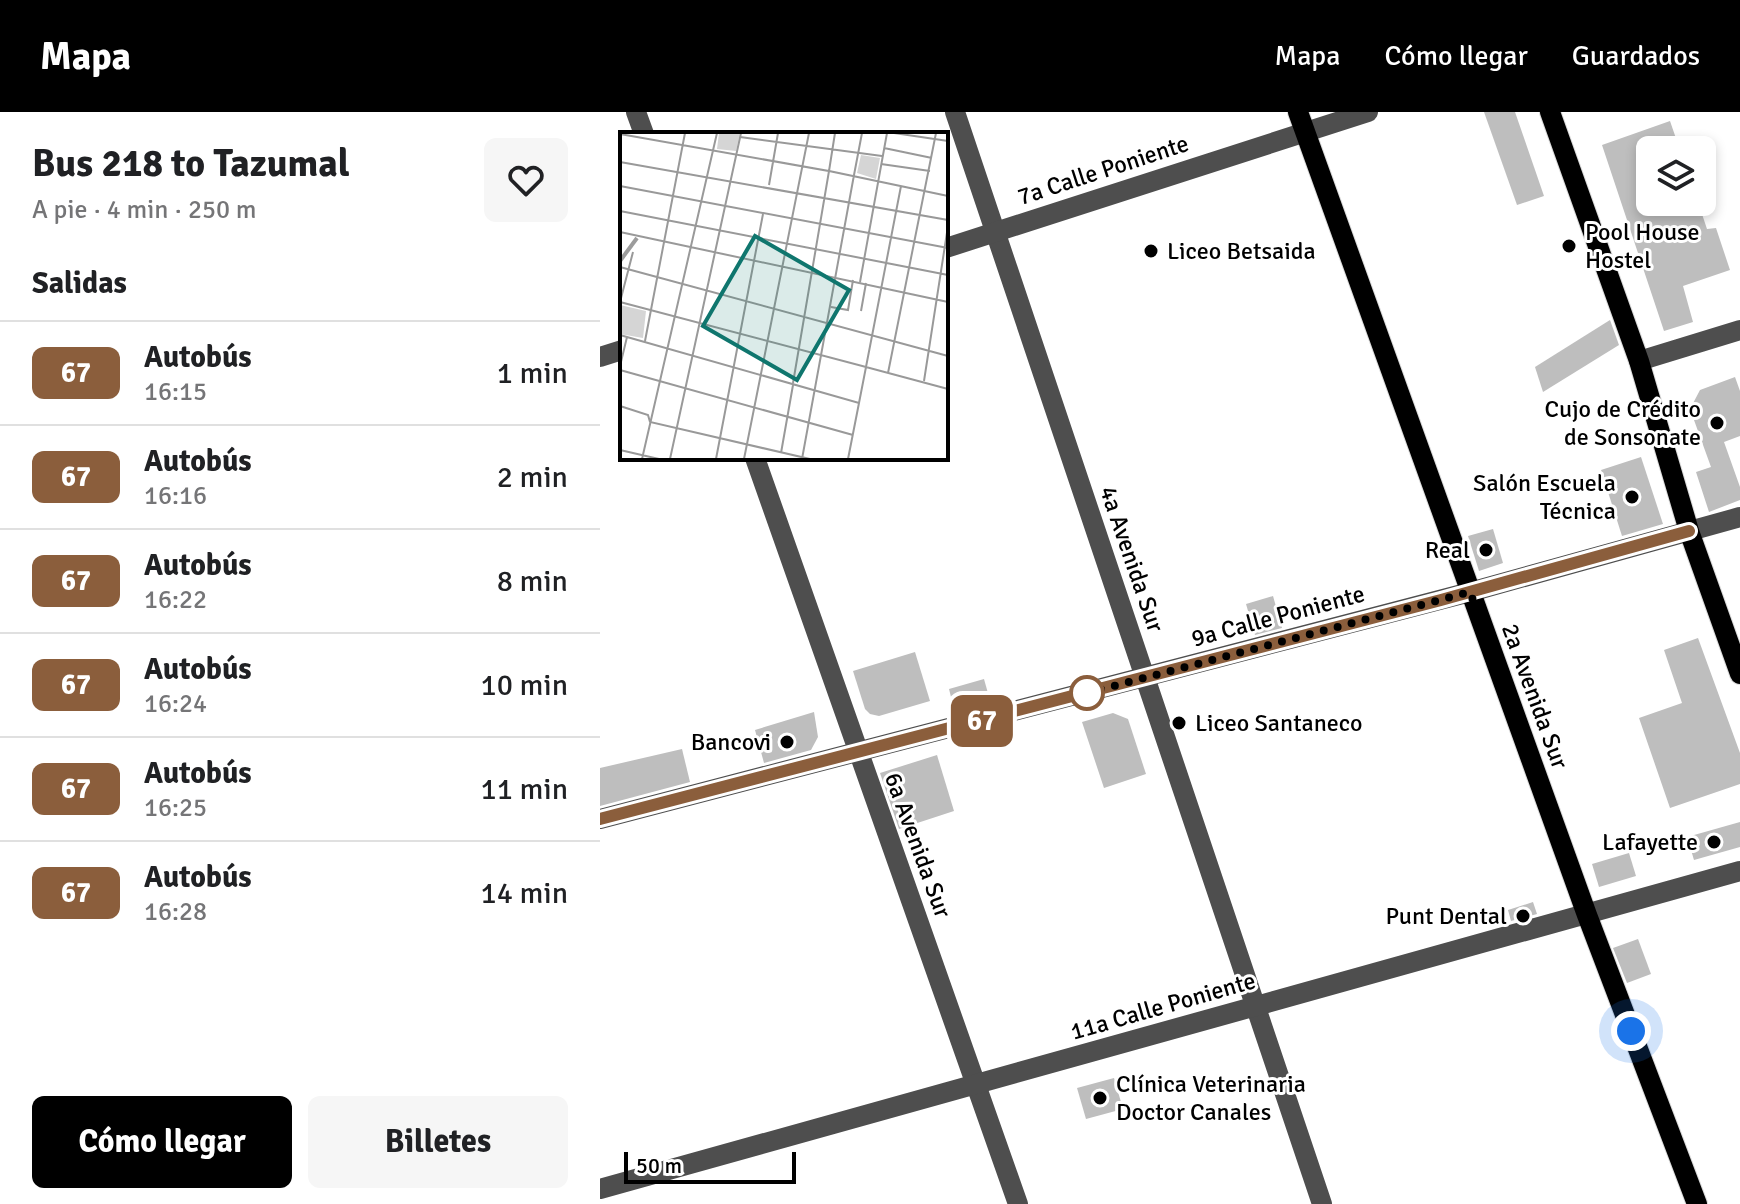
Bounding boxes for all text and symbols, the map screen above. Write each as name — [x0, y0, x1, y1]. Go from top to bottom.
text: Mapa — [40, 33, 131, 80]
text: Mapa — [1275, 39, 1340, 73]
text: Cómo llegar — [1384, 39, 1528, 73]
text: Guardados — [1572, 39, 1700, 73]
street label: 7a Calle Poniente — [1014, 128, 1192, 212]
inset map — [620, 132, 948, 460]
map controls — [1636, 136, 1716, 216]
button: layers — [1636, 136, 1716, 216]
button: heart — [484, 138, 568, 222]
text: Bus 218 to Tazumal — [32, 140, 350, 187]
text: A pie · 4 min · 250 m — [32, 194, 256, 226]
place label: Pool House Hostel — [1585, 217, 1700, 275]
place label: Liceo Betsaida — [1167, 236, 1316, 266]
marker: Pool House Hostel — [1560, 237, 1578, 255]
marker: Liceo Betsaida — [1142, 242, 1160, 260]
text: Salidas — [32, 265, 127, 302]
text: Autobús — [144, 339, 252, 376]
text: 1 min — [497, 355, 568, 392]
text: 67 — [61, 356, 91, 390]
text: 16:15 — [144, 376, 207, 408]
place label: Cujo de Crédito de Sonsonate — [1545, 394, 1701, 452]
marker: Cujo de Crédito de Sonsonate — [1708, 414, 1726, 432]
text: Autobús — [144, 443, 252, 480]
text: 2 min — [497, 459, 568, 496]
text: 67 — [61, 460, 91, 494]
place label: Salón Escuela Técnica — [1473, 468, 1616, 526]
text: 16:16 — [144, 480, 207, 512]
street label: 4a Avenida Sur — [1093, 482, 1171, 636]
marker: Salón Escuela Técnica — [1623, 488, 1641, 506]
place label: Real — [1425, 535, 1470, 565]
marker: Real — [1477, 541, 1495, 559]
text: Autobús — [144, 547, 252, 584]
text: 8 min — [497, 563, 568, 600]
text: 67 — [61, 564, 91, 598]
street label: 9a Calle Poniente — [1188, 578, 1368, 654]
text: 16:22 — [144, 584, 207, 616]
street label: 2a Avenida Sur — [1495, 619, 1575, 773]
text: Autobús — [144, 651, 252, 688]
text: 10 min — [481, 667, 568, 704]
text: 67 — [61, 668, 91, 702]
unlabelled marker — [1070, 676, 1104, 710]
text: 16:24 — [144, 688, 207, 720]
line badge: 67 — [946, 695, 1018, 747]
text: 67 — [967, 704, 997, 738]
place label: Liceo Santaneco — [1195, 708, 1362, 738]
marker: Liceo Santaneco — [1170, 714, 1188, 732]
place label: Bancovi — [691, 727, 771, 757]
marker: Bancovi — [778, 733, 796, 751]
text: Autobús — [144, 755, 252, 792]
street label: 6a Avenida Sur — [878, 768, 958, 922]
text: 11 min — [481, 771, 568, 808]
text: 67 — [61, 772, 91, 806]
text: 16:25 — [144, 792, 207, 824]
place label: Lafayette — [1602, 827, 1698, 857]
marker: Lafayette — [1705, 833, 1723, 851]
text: Autobús — [144, 859, 252, 896]
text: 14 min — [481, 875, 568, 912]
text: 67 — [61, 876, 91, 910]
text: 16:28 — [144, 896, 207, 928]
place label: Punt Dental — [1386, 901, 1507, 931]
marker: Punt Dental — [1514, 907, 1532, 925]
street label: 11a Calle Poniente — [1067, 965, 1259, 1047]
your location — [1611, 1011, 1651, 1051]
place label: Clínica Veterinaria Doctor Canales — [1116, 1069, 1306, 1127]
marker: Clínica Veterinaria Doctor Canales — [1091, 1089, 1109, 1107]
button: Cómo llegar — [32, 1096, 292, 1188]
button: Billetes — [308, 1096, 568, 1188]
scale bar — [624, 1148, 796, 1184]
text: 50 m — [636, 1152, 682, 1179]

